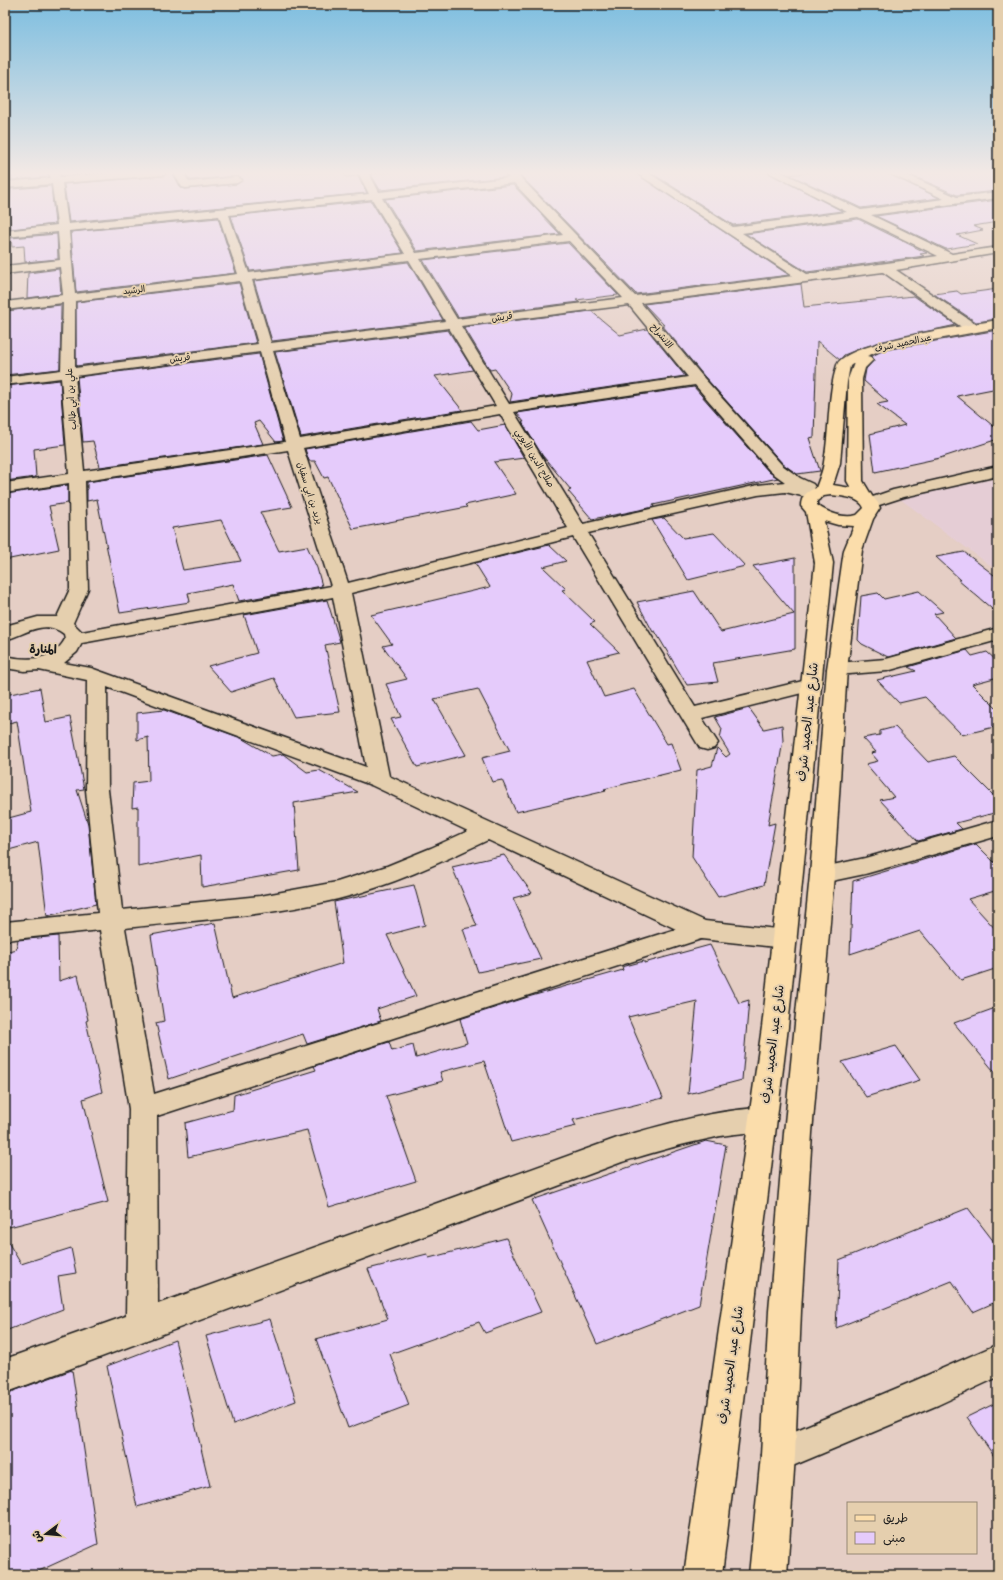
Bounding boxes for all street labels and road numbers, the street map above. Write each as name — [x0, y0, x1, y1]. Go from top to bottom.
street label: الرشيد — [122, 284, 146, 296]
street label: قريش — [491, 311, 514, 324]
street label: الانشراح — [648, 322, 675, 351]
street label: عبدالحميد شرف — [874, 332, 933, 355]
street label: قريش — [169, 352, 191, 365]
street label: علي بن أبي طالب — [64, 367, 82, 430]
street label: صلاح الدين الأيوبي — [510, 426, 557, 491]
street label: يزيد بن ابي سفيان — [291, 461, 325, 527]
street label: شارع عبد الحميد شرف — [793, 662, 823, 782]
street label: شارع عبد الحميد شرف — [757, 984, 789, 1105]
street label: شارع عبد الحميد شرف — [714, 1305, 748, 1426]

